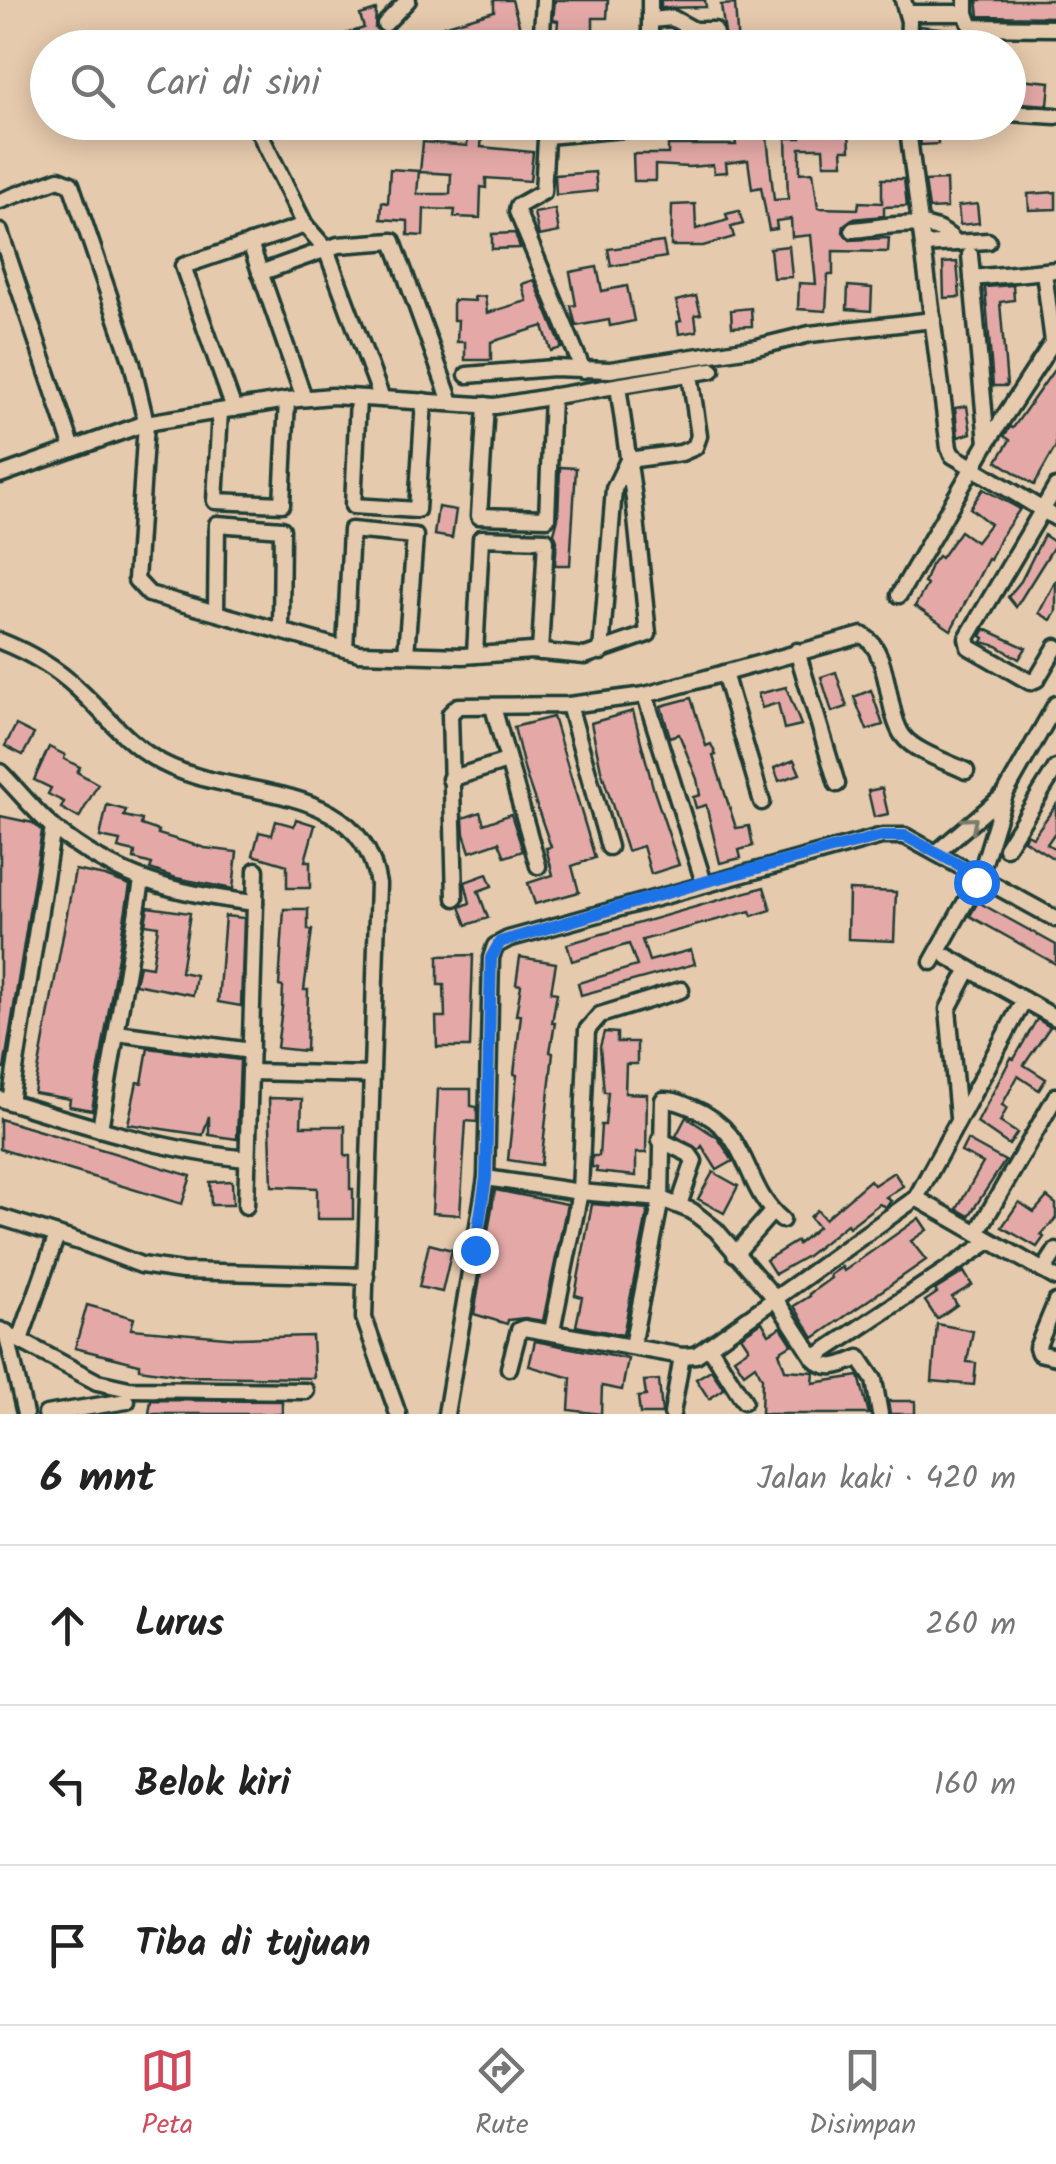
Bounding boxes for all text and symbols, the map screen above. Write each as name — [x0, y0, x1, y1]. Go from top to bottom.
search box — [30, 30, 1026, 140]
text: Cari di sini — [145, 55, 320, 115]
icon: search — [65, 58, 120, 113]
one-way arrow — [959, 817, 977, 835]
route start — [954, 860, 1000, 906]
route end — [453, 1228, 499, 1274]
text: 6 mnt — [40, 1446, 156, 1513]
text: Jalan kaki · 420 m — [757, 1454, 1016, 1505]
text: Lurus — [135, 1595, 224, 1655]
icon: ahead — [40, 1598, 95, 1653]
text: 260 m — [925, 1600, 1016, 1651]
text: Belok kiri — [135, 1755, 290, 1815]
icon: left — [40, 1758, 95, 1813]
text: 160 m — [934, 1760, 1016, 1811]
text: Tiba di tujuan — [135, 1915, 371, 1975]
icon: arrive — [40, 1918, 95, 1973]
tab: Peta — [140, 2043, 195, 2148]
tab: Rute — [474, 2043, 529, 2148]
tab: Disimpan — [809, 2043, 916, 2148]

